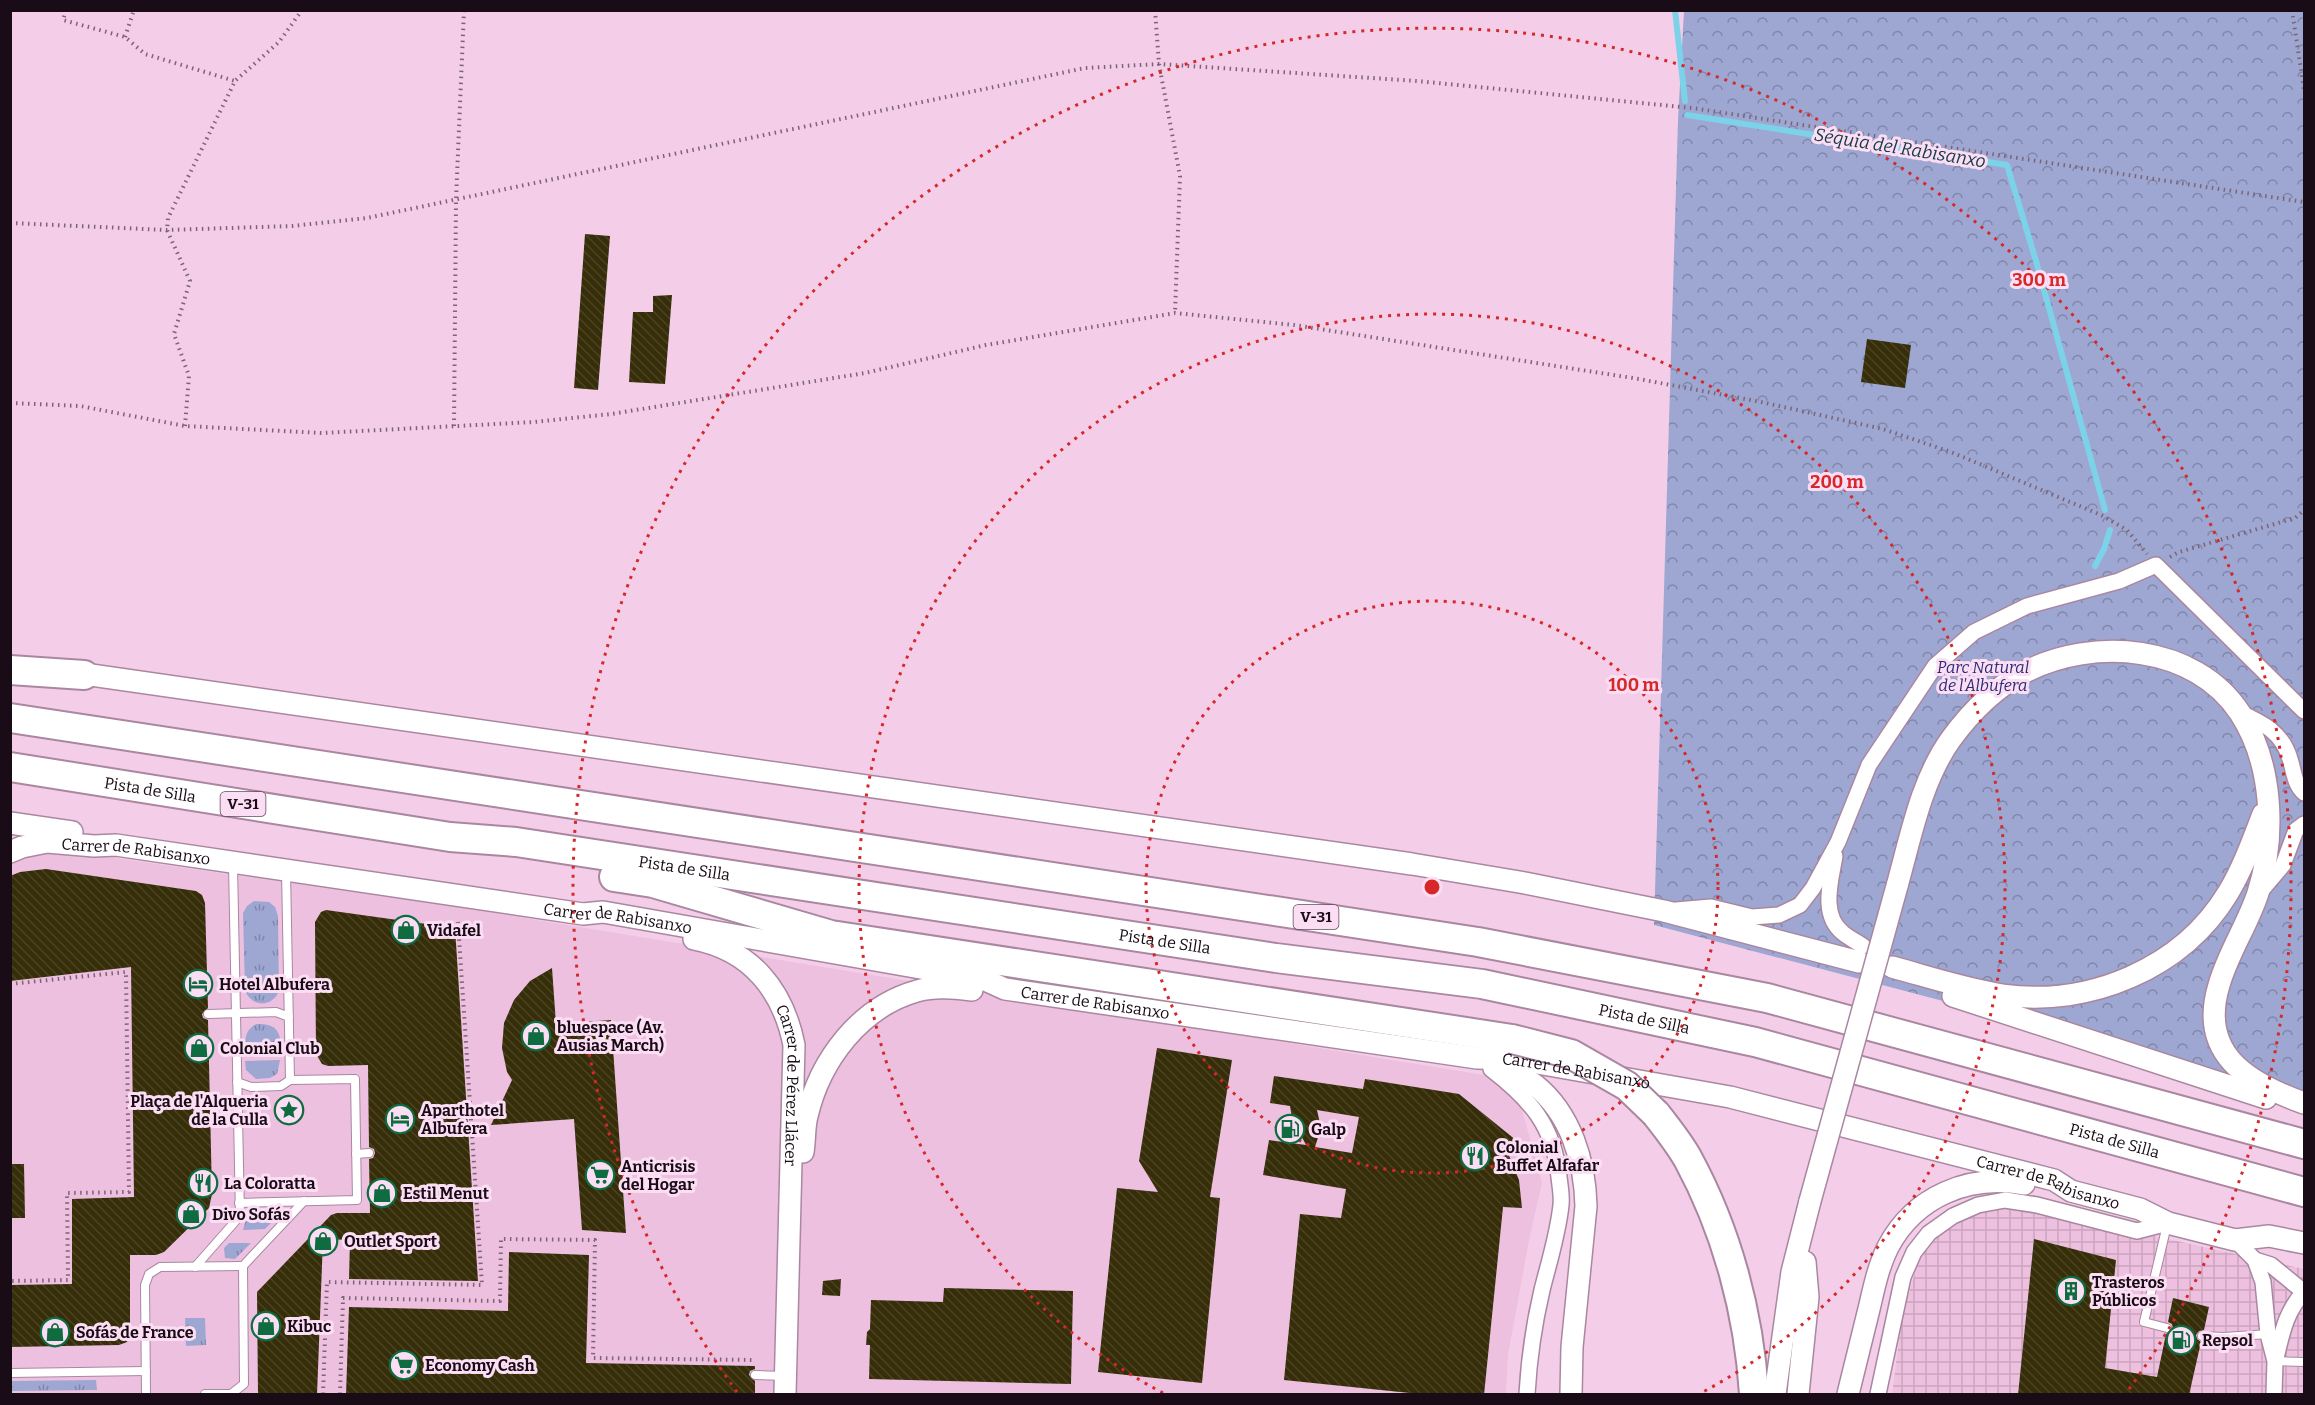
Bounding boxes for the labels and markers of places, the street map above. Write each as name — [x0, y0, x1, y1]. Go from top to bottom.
centre of rings — [1422, 877, 1442, 897]
shop icon: Vidafel — [390, 914, 422, 946]
place label: Vidafel — [427, 921, 481, 940]
hotel icon: Hotel Albufera — [182, 968, 214, 1000]
place label: Hotel Albufera — [219, 975, 330, 994]
place label: bluespace (Av. Ausias March) — [557, 1018, 664, 1055]
shop icon: bluespace (Av. Ausias March) — [520, 1020, 552, 1052]
shop icon: Colonial Club — [183, 1032, 215, 1064]
place label: Colonial Club — [220, 1039, 320, 1058]
place label: Plaça de l'Alqueria de la Culla — [130, 1092, 268, 1129]
place icon: Plaça de l'Alqueria de la Culla — [273, 1094, 305, 1126]
place label: Aparthotel Albufera — [421, 1101, 504, 1138]
hotel icon: Aparthotel Albufera — [384, 1103, 416, 1135]
fuel station icon: Galp — [1274, 1113, 1306, 1145]
place label: Galp — [1311, 1120, 1346, 1139]
place label: Colonial Buffet Alfafar — [1496, 1138, 1600, 1175]
restaurant icon: Colonial Buffet Alfafar — [1459, 1140, 1491, 1172]
place label: Anticrisis del Hogar — [621, 1157, 696, 1194]
supermarket icon: Anticrisis del Hogar — [584, 1159, 616, 1191]
restaurant icon: La Coloratta — [187, 1167, 219, 1199]
place label: La Coloratta — [224, 1174, 315, 1193]
shop icon: Estil Menut — [366, 1177, 398, 1209]
place label: Estil Menut — [403, 1184, 490, 1203]
shop icon: Divo Sofás — [175, 1198, 207, 1230]
place label: Divo Sofás — [212, 1205, 290, 1224]
shop icon: Outlet Sport — [307, 1225, 339, 1257]
place label: Outlet Sport — [344, 1232, 438, 1251]
place label: Trasteros Públicos — [2092, 1273, 2165, 1310]
building icon: Trasteros Públicos — [2055, 1275, 2087, 1307]
shop icon: Kibuc — [250, 1310, 282, 1342]
shop icon: Sofás de France — [39, 1316, 71, 1348]
place label: Kibuc — [287, 1317, 331, 1336]
place label: Sofás de France — [76, 1323, 194, 1342]
fuel station icon: Repsol — [2165, 1324, 2197, 1356]
place label: Repsol — [2202, 1331, 2253, 1350]
supermarket icon: Economy Cash — [388, 1349, 420, 1381]
place label: Economy Cash — [425, 1356, 535, 1375]

